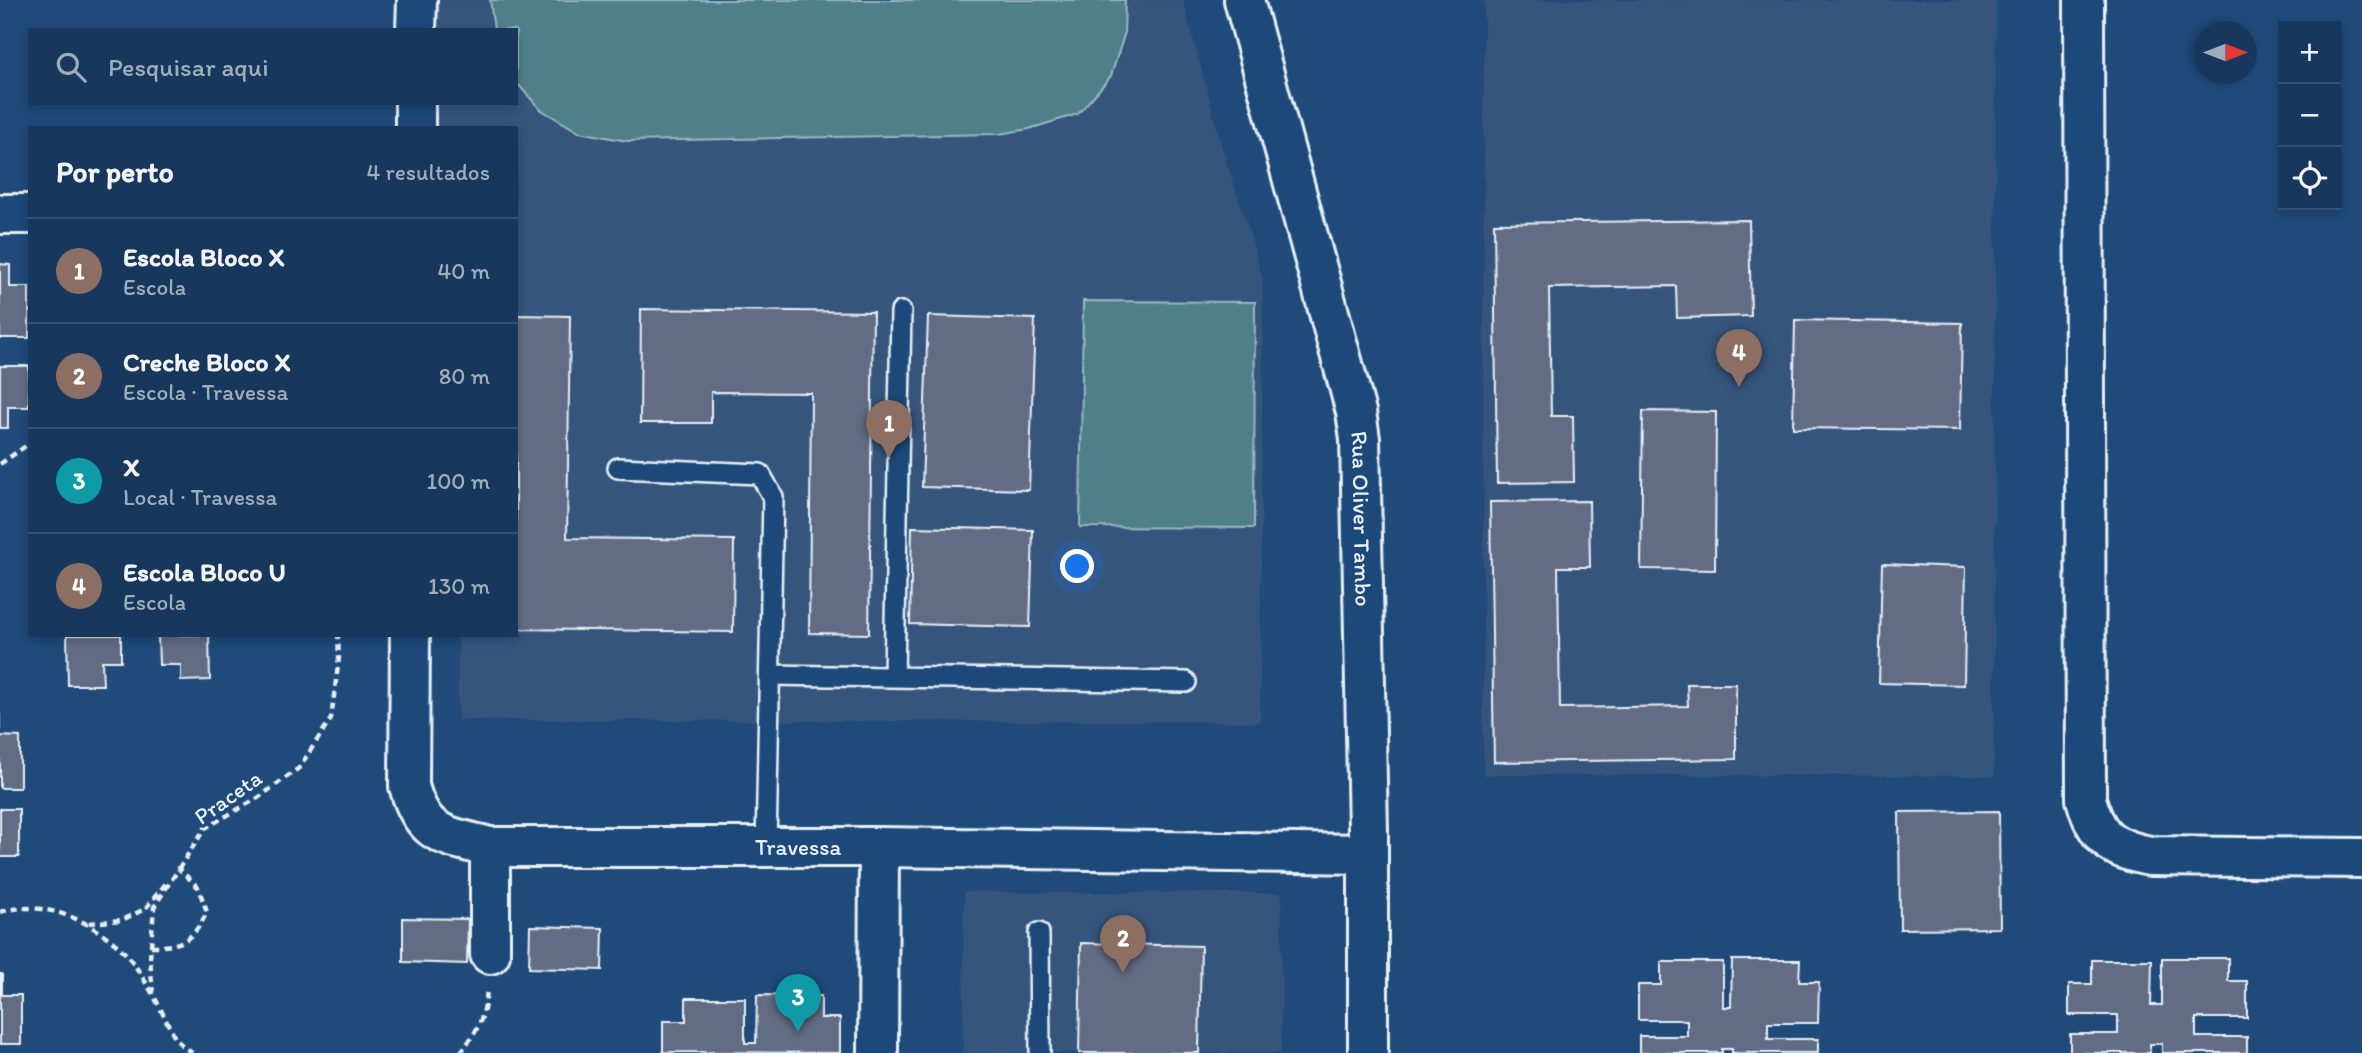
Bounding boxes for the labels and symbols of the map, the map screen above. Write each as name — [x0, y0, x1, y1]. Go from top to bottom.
north arrow — [2194, 21, 2257, 84]
pin: 4 — [1716, 329, 1762, 387]
pin: 1 — [866, 400, 912, 458]
street label: Rua Oliver Tambo — [1345, 429, 1377, 607]
your location — [1060, 549, 1094, 583]
street label: Praceta — [189, 764, 267, 830]
street label: Travessa — [755, 833, 842, 861]
pin: 2 — [1100, 915, 1146, 973]
pin: 3 — [775, 974, 821, 1032]

